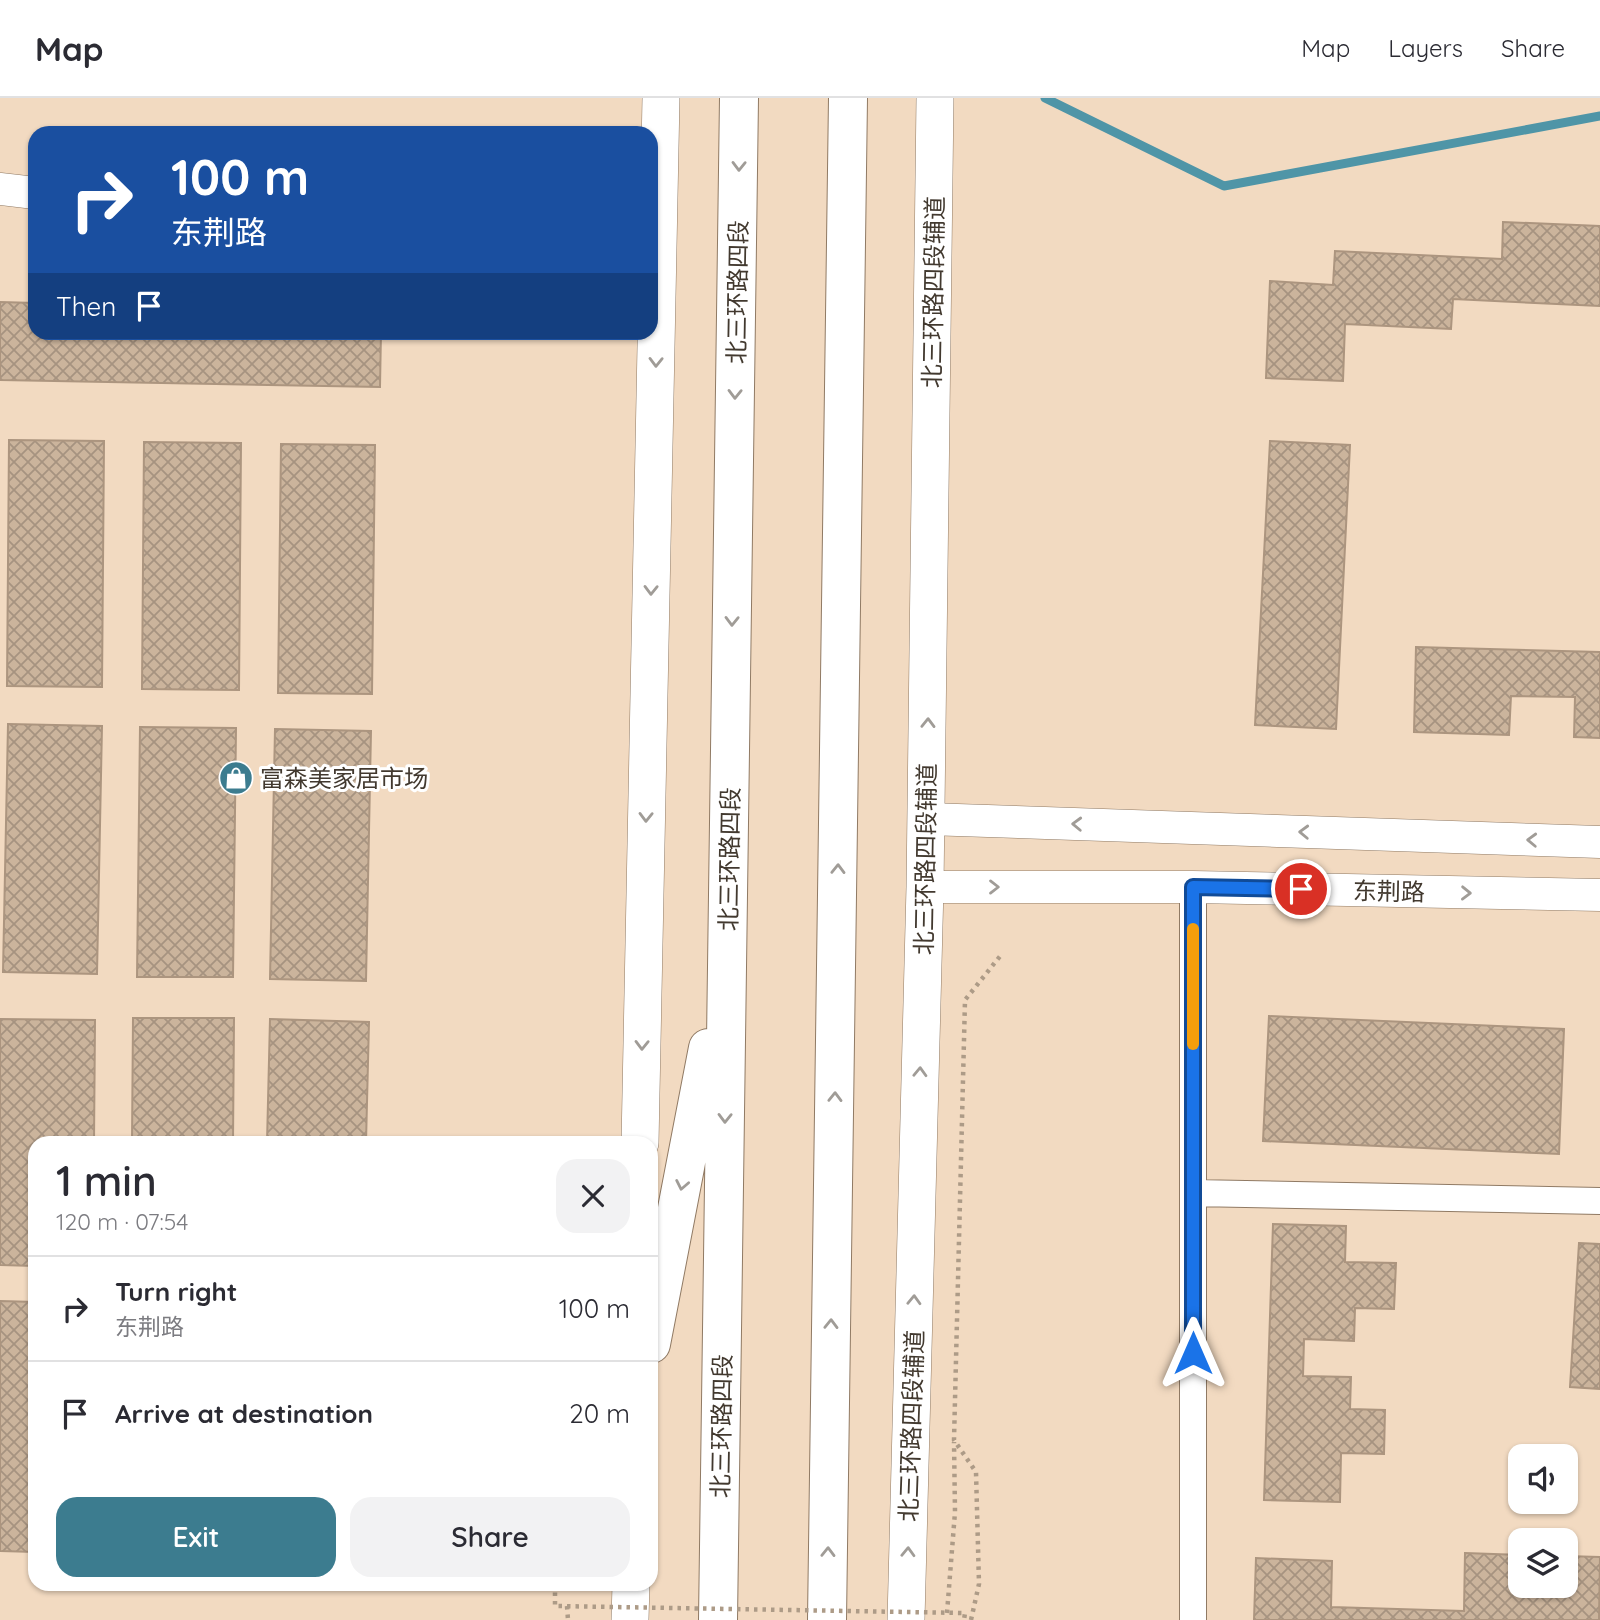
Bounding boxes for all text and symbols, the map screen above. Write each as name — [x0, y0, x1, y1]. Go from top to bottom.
text: Map — [35, 28, 103, 69]
text: Map — [1301, 33, 1350, 63]
text: Layers — [1388, 33, 1463, 63]
text: Share — [1501, 33, 1565, 63]
text: 100 m — [171, 146, 309, 207]
icon: right — [56, 154, 147, 245]
one-way arrow — [731, 161, 746, 172]
street label: 北三环路四段辅道 — [916, 196, 950, 388]
text: 东荆路 — [171, 212, 267, 252]
street label: 北三环路四段 — [721, 220, 753, 364]
icon: arrive — [130, 287, 168, 325]
text: Then — [56, 290, 116, 323]
one-way arrow — [648, 357, 663, 368]
one-way arrow — [727, 389, 743, 399]
one-way arrow — [643, 585, 659, 595]
one-way arrow — [724, 616, 740, 627]
one-way arrow — [920, 717, 936, 727]
shop icon: 富森美家居市场 — [217, 759, 255, 797]
place label: 富森美家居市场 — [260, 763, 428, 793]
street label: 北三环路四段辅道 — [908, 763, 942, 955]
street label: 北三环路四段 — [713, 787, 745, 931]
one-way arrow — [639, 812, 654, 823]
one-way arrow — [1071, 817, 1082, 832]
one-way arrow — [1299, 825, 1310, 840]
one-way arrow — [1526, 832, 1537, 847]
pin — [1271, 859, 1331, 919]
one-way arrow — [831, 864, 846, 875]
icon: arrive — [1282, 870, 1320, 908]
street label: 东荆路 — [1353, 875, 1425, 907]
one-way arrow — [989, 879, 999, 895]
one-way arrow — [1461, 885, 1472, 900]
one-way arrow — [634, 1039, 649, 1050]
one-way arrow — [913, 1067, 928, 1078]
one-way arrow — [827, 1091, 843, 1102]
one-way arrow — [717, 1113, 733, 1124]
text: 1 min — [56, 1154, 157, 1207]
button: close — [556, 1159, 630, 1233]
one-way arrow — [675, 1179, 690, 1191]
text: 120 m · 07:54 — [56, 1207, 188, 1236]
text: Turn right — [115, 1275, 237, 1308]
icon: right — [56, 1290, 94, 1328]
text: 100 m — [559, 1292, 630, 1325]
one-way arrow — [907, 1294, 922, 1305]
text: 东荆路 — [115, 1312, 184, 1341]
position arrow — [1156, 1316, 1230, 1390]
one-way arrow — [824, 1319, 839, 1330]
street label: 北三环路四段辅道 — [893, 1330, 929, 1522]
street label: 北三环路四段 — [705, 1354, 737, 1498]
icon: arrive — [56, 1395, 94, 1433]
text: Arrive at destination — [115, 1397, 373, 1430]
text: 20 m — [569, 1397, 630, 1430]
map controls — [1508, 1444, 1578, 1598]
button: sound — [1508, 1444, 1578, 1514]
button: Exit — [56, 1497, 336, 1577]
button: Share — [350, 1497, 630, 1577]
button: layers — [1508, 1528, 1578, 1598]
one-way arrow — [820, 1546, 836, 1557]
one-way arrow — [900, 1546, 915, 1557]

